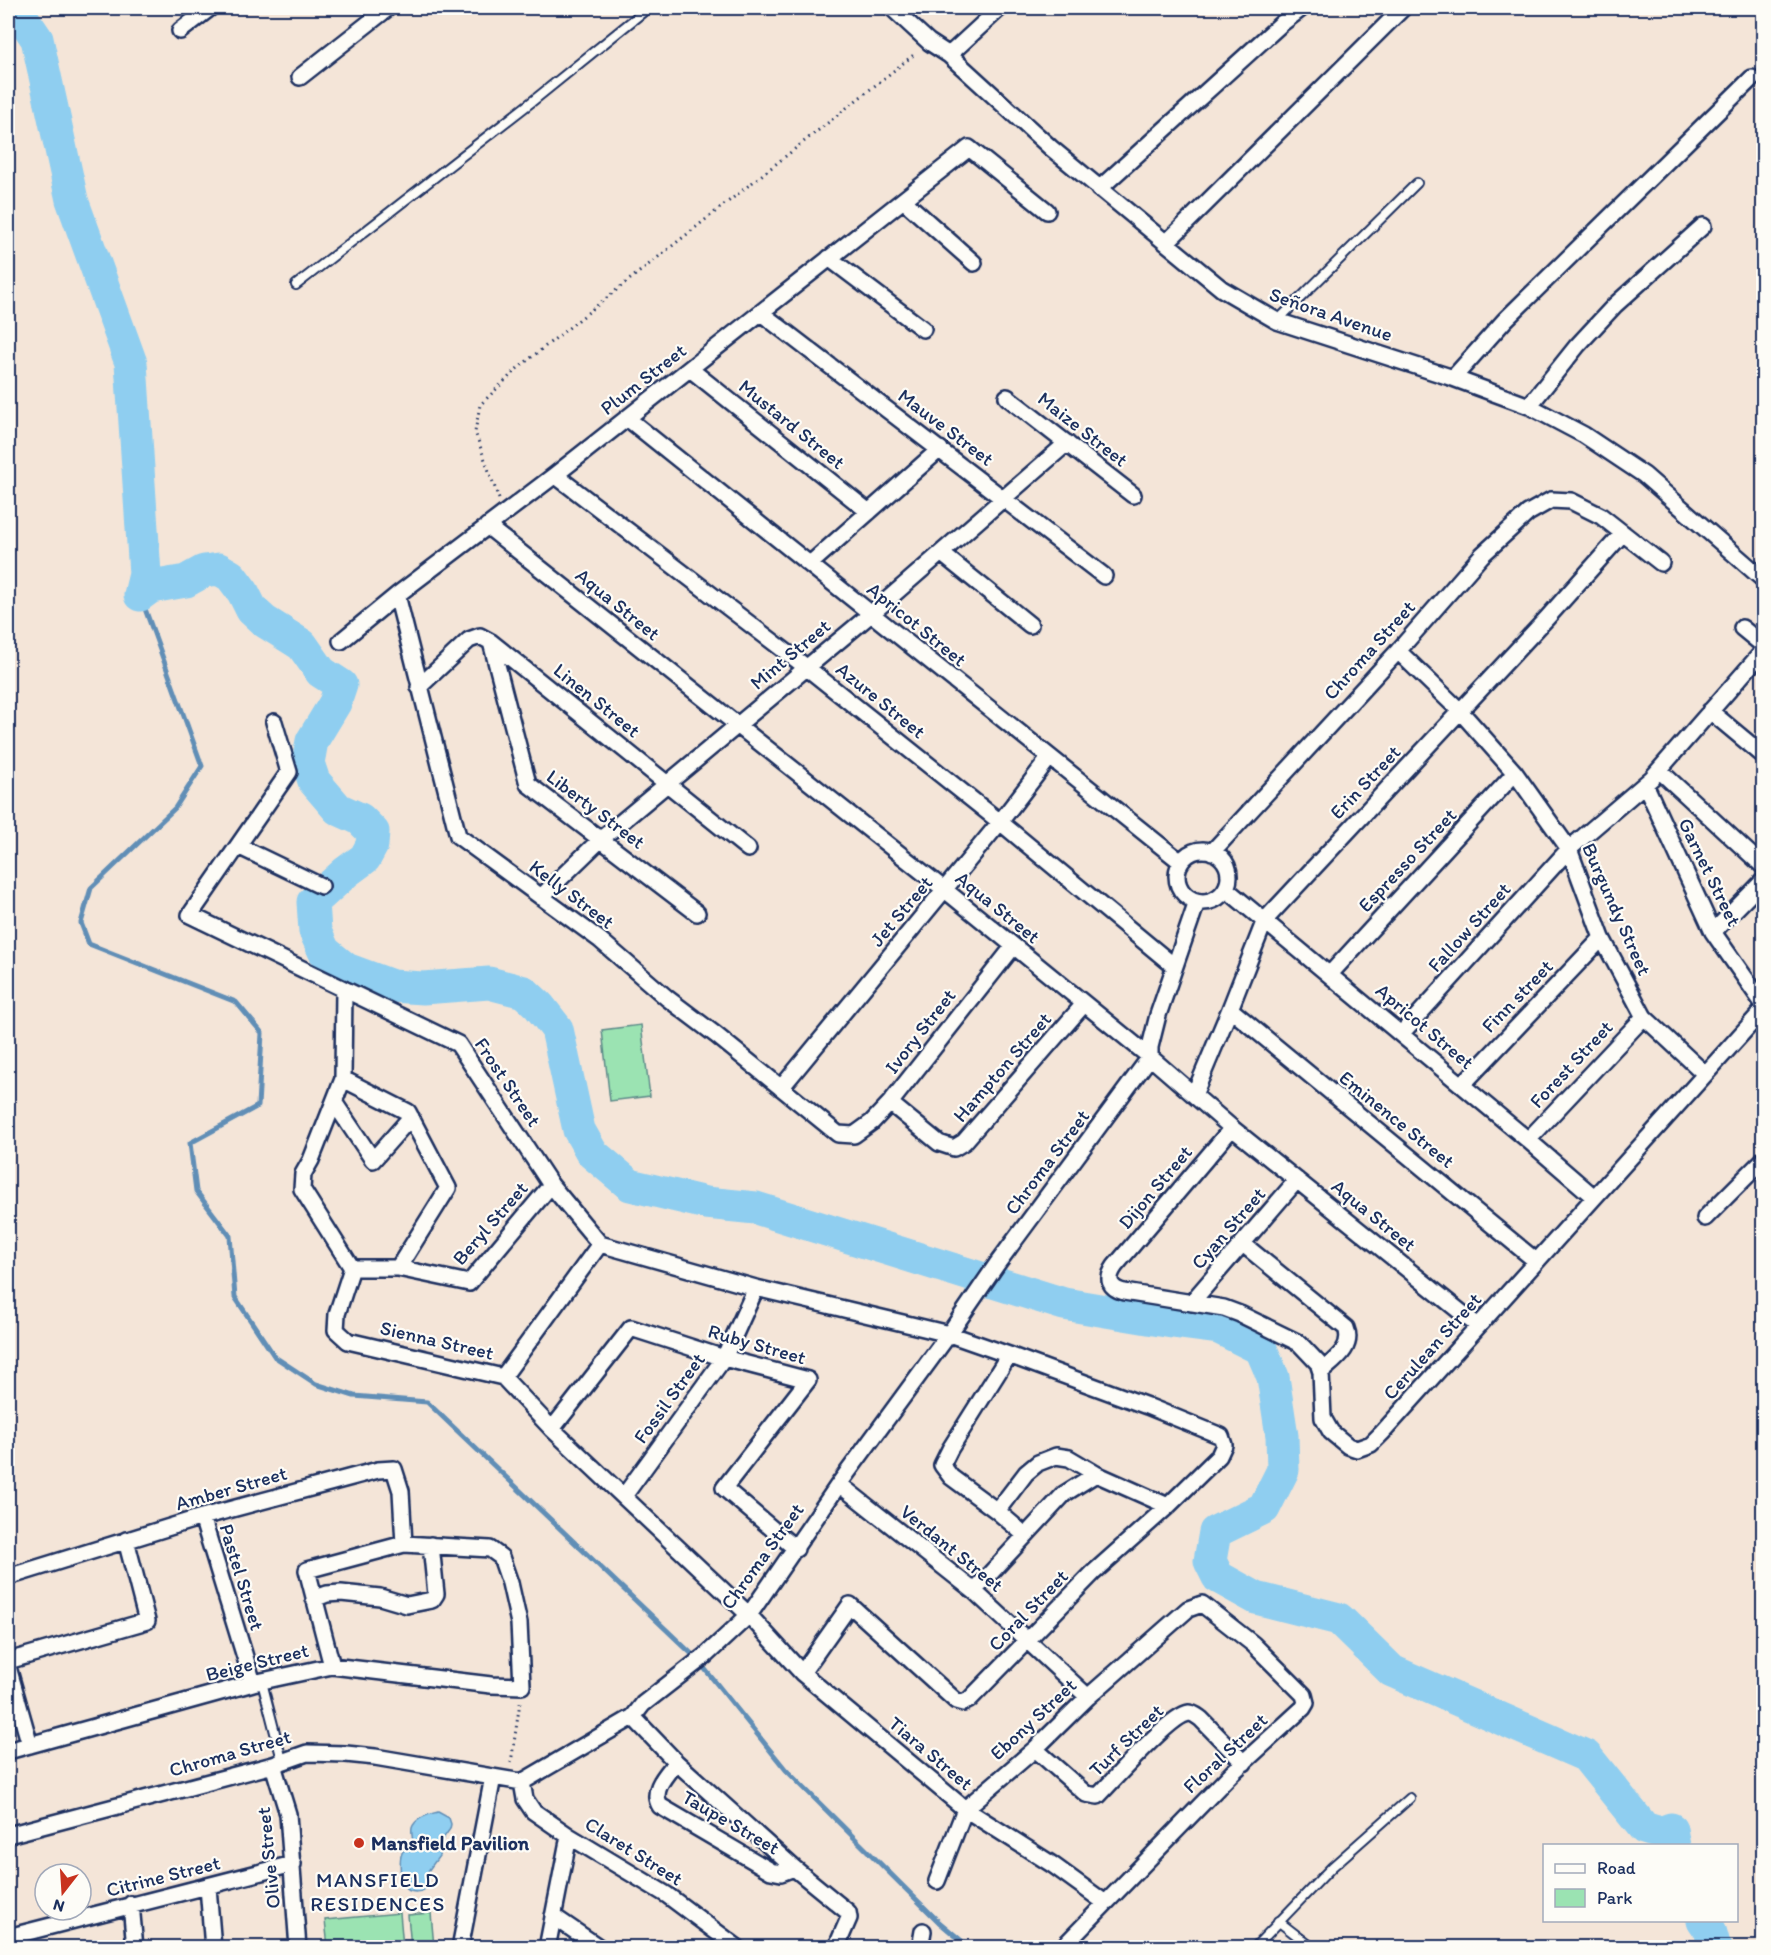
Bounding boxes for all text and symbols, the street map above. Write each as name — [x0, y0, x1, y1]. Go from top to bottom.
street label: Señora Avenue — [1266, 282, 1396, 346]
street label: Plum Street — [595, 338, 691, 420]
street label: Mustard Street — [734, 374, 850, 474]
street label: Mauve Street — [893, 383, 999, 471]
street label: Maize Street — [1033, 386, 1133, 472]
street label: Aqua Street — [571, 563, 665, 645]
street label: Apricot Street — [862, 577, 972, 671]
street label: Chroma Street — [1318, 595, 1420, 705]
street label: Mint Street — [745, 613, 835, 694]
street label: Azure Street — [831, 657, 931, 744]
street label: Linen Street — [549, 658, 646, 743]
street label: Erin Street — [1325, 740, 1406, 824]
street label: Liberty Street — [542, 764, 650, 854]
street label: Espresso Street — [1353, 803, 1462, 917]
street label: Garnet Street — [1673, 814, 1747, 930]
street label: Burgundy Street — [1577, 839, 1657, 979]
street label: Kelly Street — [525, 854, 619, 934]
street label: Aqua Street — [951, 866, 1045, 948]
street label: Jet Street — [865, 871, 937, 951]
street label: Fallow Street — [1422, 877, 1516, 977]
street label: Finn street — [1476, 954, 1558, 1038]
street label: Apricot Street — [1371, 978, 1479, 1074]
street label: Ivory Street — [879, 984, 961, 1078]
street label: Hampton Street — [948, 1007, 1056, 1127]
street label: Forest Street — [1524, 1015, 1618, 1113]
street label: Frost Street — [470, 1033, 546, 1131]
street label: Eminence Street — [1335, 1065, 1459, 1173]
street label: Chroma Street — [1000, 1105, 1094, 1219]
street label: Dijon Street — [1113, 1140, 1197, 1234]
street label: Aqua Street — [1327, 1174, 1421, 1256]
street label: Beryl Street — [447, 1176, 533, 1270]
street label: Cyan Street — [1186, 1182, 1270, 1274]
street label: Cerulean Street — [1378, 1288, 1486, 1404]
street label: Sienna Street — [378, 1315, 497, 1365]
street label: Ruby Street — [705, 1319, 809, 1370]
street label: Fossil Street — [628, 1348, 710, 1448]
street label: Amber Street — [172, 1461, 290, 1515]
street label: Chroma Street — [715, 1498, 809, 1614]
street label: Verdant Street — [896, 1499, 1008, 1597]
street label: Pastel Street — [214, 1521, 270, 1633]
street label: Coral Street — [983, 1564, 1073, 1656]
street label: Beige Street — [203, 1638, 311, 1686]
street label: Ebony Street — [985, 1673, 1081, 1765]
street label: Turf Street — [1084, 1698, 1169, 1781]
street label: Floral Street — [1178, 1708, 1272, 1798]
street label: Tiara Street — [884, 1711, 978, 1795]
street label: Chroma Street — [166, 1724, 294, 1782]
street label: Taupe Street — [678, 1784, 784, 1860]
street label: Olive Street — [251, 1806, 285, 1910]
street label: Claret Street — [581, 1811, 687, 1891]
place label: Mansfield Pavilion — [371, 1831, 530, 1855]
marker: Mansfield Pavilion — [352, 1836, 366, 1850]
legend — [1543, 1844, 1738, 1922]
street label: Citrine Street — [104, 1850, 222, 1902]
text: Road — [1597, 1857, 1636, 1879]
north arrow — [33, 1862, 93, 1922]
district label: MANSFIELD RESIDENCES — [310, 1867, 446, 1916]
text: Park — [1597, 1887, 1632, 1909]
text: N — [51, 1895, 67, 1917]

